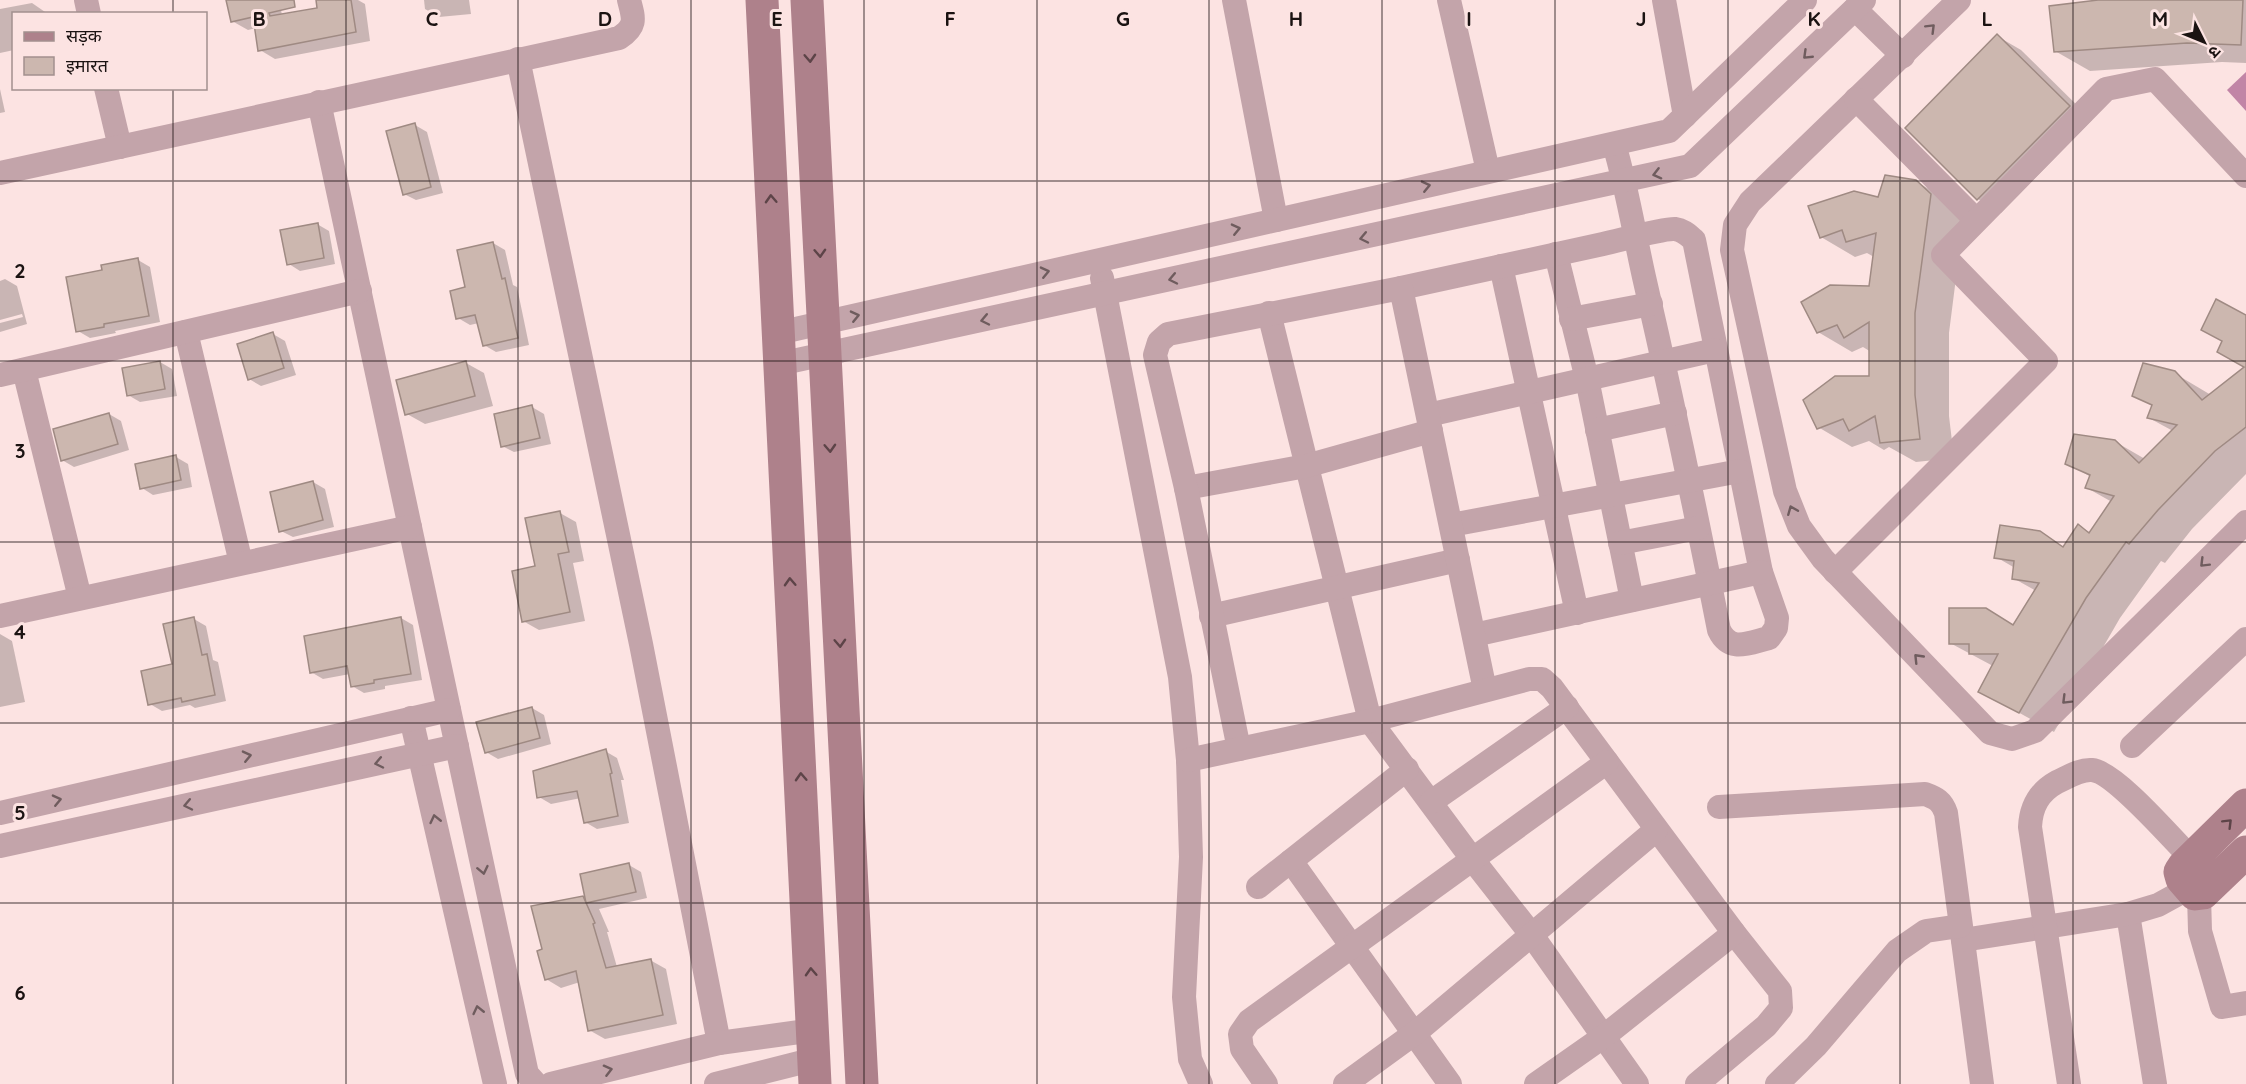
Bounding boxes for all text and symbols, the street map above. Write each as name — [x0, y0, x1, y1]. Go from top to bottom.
text: B — [252, 6, 266, 31]
text: C — [426, 6, 439, 31]
text: D — [598, 6, 612, 31]
text: E — [771, 6, 783, 31]
text: F — [944, 6, 956, 31]
text: G — [1116, 6, 1130, 31]
text: H — [1289, 6, 1303, 31]
text: I — [1466, 6, 1472, 31]
text: J — [1635, 6, 1647, 31]
text: K — [1807, 6, 1821, 31]
text: L — [1981, 6, 1993, 31]
text: M — [2152, 6, 2168, 31]
legend — [12, 12, 207, 90]
north arrow — [2174, 12, 2234, 72]
text: सड़क — [66, 24, 103, 47]
one-way arrow — [1923, 24, 1934, 35]
text: उ — [2204, 42, 2225, 63]
one-way arrow — [1803, 48, 1813, 59]
text: इमारत — [66, 54, 109, 77]
one-way arrow — [804, 54, 817, 63]
one-way arrow — [1652, 166, 1662, 179]
one-way arrow — [1420, 180, 1430, 193]
one-way arrow — [765, 194, 778, 203]
one-way arrow — [1230, 224, 1240, 237]
one-way arrow — [1359, 231, 1369, 244]
one-way arrow — [814, 249, 827, 258]
text: 2 — [14, 258, 26, 283]
one-way arrow — [1040, 267, 1050, 280]
one-way arrow — [1169, 272, 1179, 285]
one-way arrow — [850, 310, 860, 323]
one-way arrow — [980, 313, 990, 326]
text: 3 — [15, 438, 25, 463]
one-way arrow — [823, 443, 836, 452]
one-way arrow — [1787, 505, 1799, 516]
one-way arrow — [2201, 556, 2212, 567]
one-way arrow — [784, 578, 797, 587]
text: 4 — [14, 619, 26, 644]
one-way arrow — [833, 638, 846, 647]
one-way arrow — [1914, 654, 1925, 665]
one-way arrow — [2062, 693, 2073, 704]
one-way arrow — [242, 750, 252, 763]
one-way arrow — [374, 756, 384, 769]
one-way arrow — [794, 772, 807, 781]
one-way arrow — [52, 794, 62, 807]
one-way arrow — [184, 798, 194, 811]
text: 5 — [14, 800, 26, 825]
one-way arrow — [429, 815, 442, 825]
one-way arrow — [2221, 819, 2231, 830]
one-way arrow — [476, 864, 489, 874]
one-way arrow — [804, 967, 817, 976]
text: 6 — [14, 980, 26, 1005]
one-way arrow — [472, 1005, 485, 1015]
one-way arrow — [603, 1065, 613, 1078]

